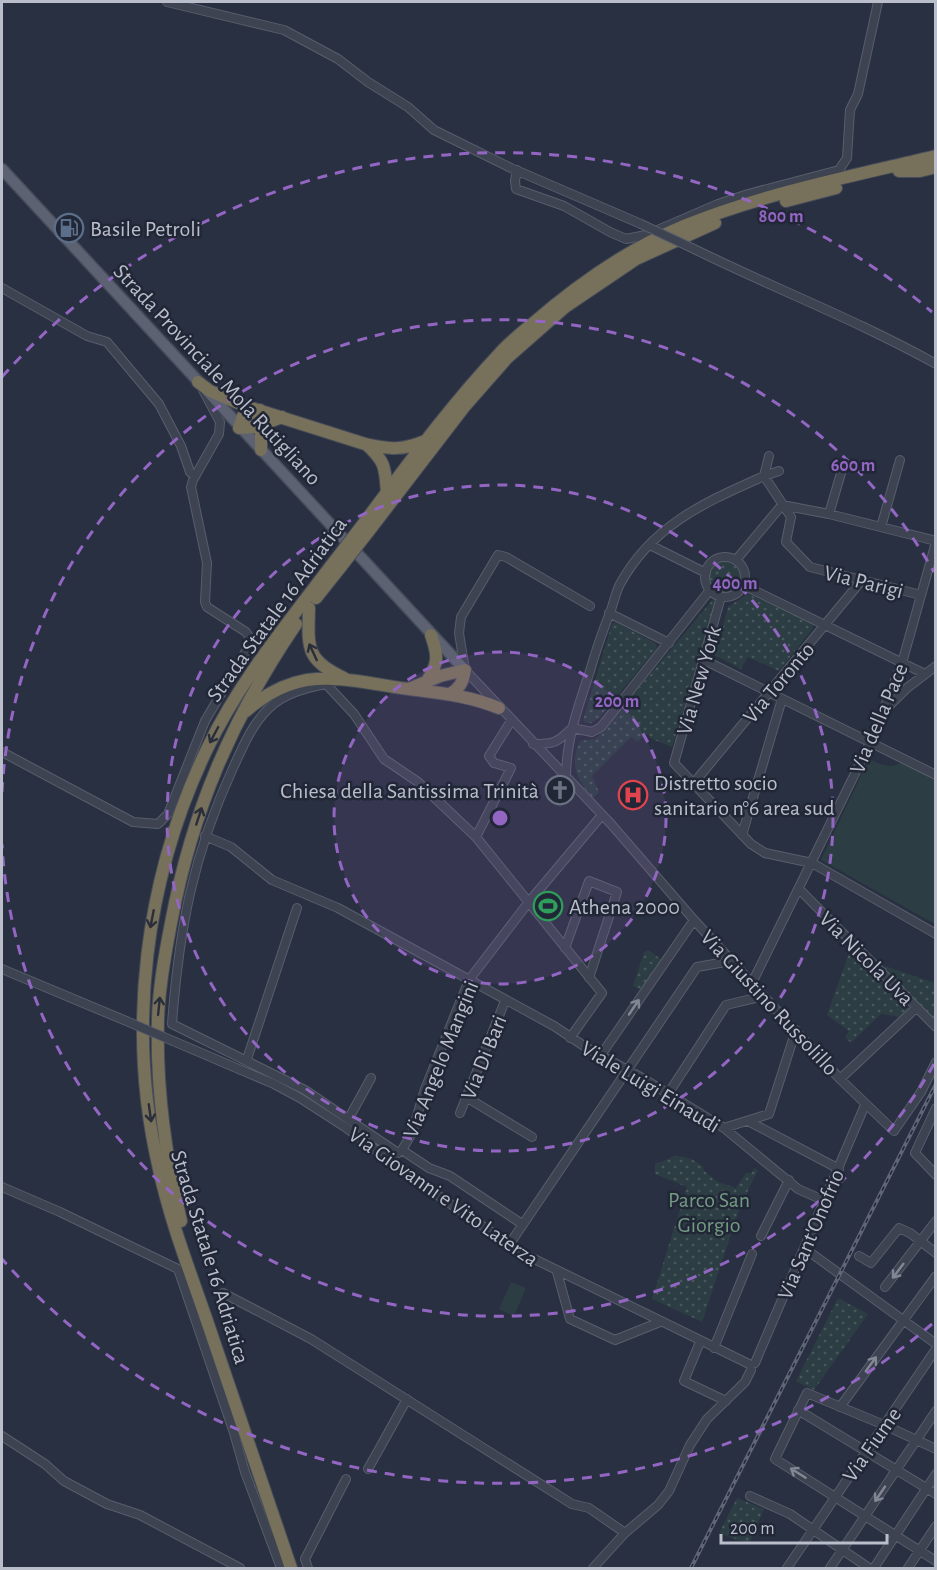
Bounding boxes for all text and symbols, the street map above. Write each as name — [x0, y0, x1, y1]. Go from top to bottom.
text: 800 m — [759, 208, 803, 226]
fuel station icon: Basile Petroli — [53, 212, 85, 244]
place label: Basile Petroli — [90, 218, 201, 240]
street label: Strada Provinciale Mola Rutigliano — [109, 260, 325, 489]
text: 600 m — [831, 457, 875, 475]
street label: Strada Statale 16 Adriatica — [203, 513, 351, 706]
street label: Via Parigi — [822, 562, 906, 602]
text: 400 m — [712, 575, 758, 593]
street label: Via New York — [673, 623, 725, 737]
street label: Via Toronto — [739, 638, 819, 727]
one-way arrow — [307, 644, 319, 662]
street label: Via della Pace — [846, 660, 912, 777]
text: 200 m — [595, 693, 639, 711]
one-way arrow — [208, 726, 220, 743]
place label: Distretto socio sanitario n°6 area sud — [654, 772, 835, 819]
church icon: Chiesa della Santissima Trinità — [544, 774, 576, 806]
hospital icon: Distretto socio sanitario n°6 area sud — [617, 779, 649, 811]
place label: Chiesa della Santissima Trinità — [280, 780, 539, 802]
one-way arrow — [194, 807, 205, 826]
centre of rings — [490, 808, 510, 828]
sports icon: Athena 2000 — [532, 890, 564, 922]
place label: Athena 2000 — [569, 896, 680, 918]
street label: Via Nicola Uva — [815, 907, 918, 1010]
one-way arrow — [146, 909, 157, 928]
street label: Via Giustino Russolillo — [696, 926, 842, 1080]
street label: Via Angelo Mangini — [399, 978, 482, 1141]
one-way arrow — [154, 997, 165, 1017]
one-way arrow — [628, 999, 640, 1016]
street label: Via Di Bari — [457, 1012, 511, 1103]
street label: Viale Luigi Einaudi — [577, 1037, 724, 1137]
one-way arrow — [144, 1103, 155, 1123]
street label: Via Giovanni e Vito Laterza — [345, 1123, 542, 1271]
street label: Strada Statale 16 Adriatica — [167, 1148, 253, 1367]
street label: Via Sant'Onofrio — [774, 1166, 848, 1303]
park label: Parco San Giorgio — [668, 1189, 750, 1236]
one-way arrow — [891, 1262, 904, 1278]
one-way arrow — [865, 1357, 878, 1373]
street label: Via Fiume — [838, 1403, 905, 1486]
one-way arrow — [789, 1466, 806, 1479]
one-way arrow — [873, 1485, 885, 1502]
scale bar — [721, 1507, 888, 1545]
text: 200 m — [730, 1520, 775, 1538]

